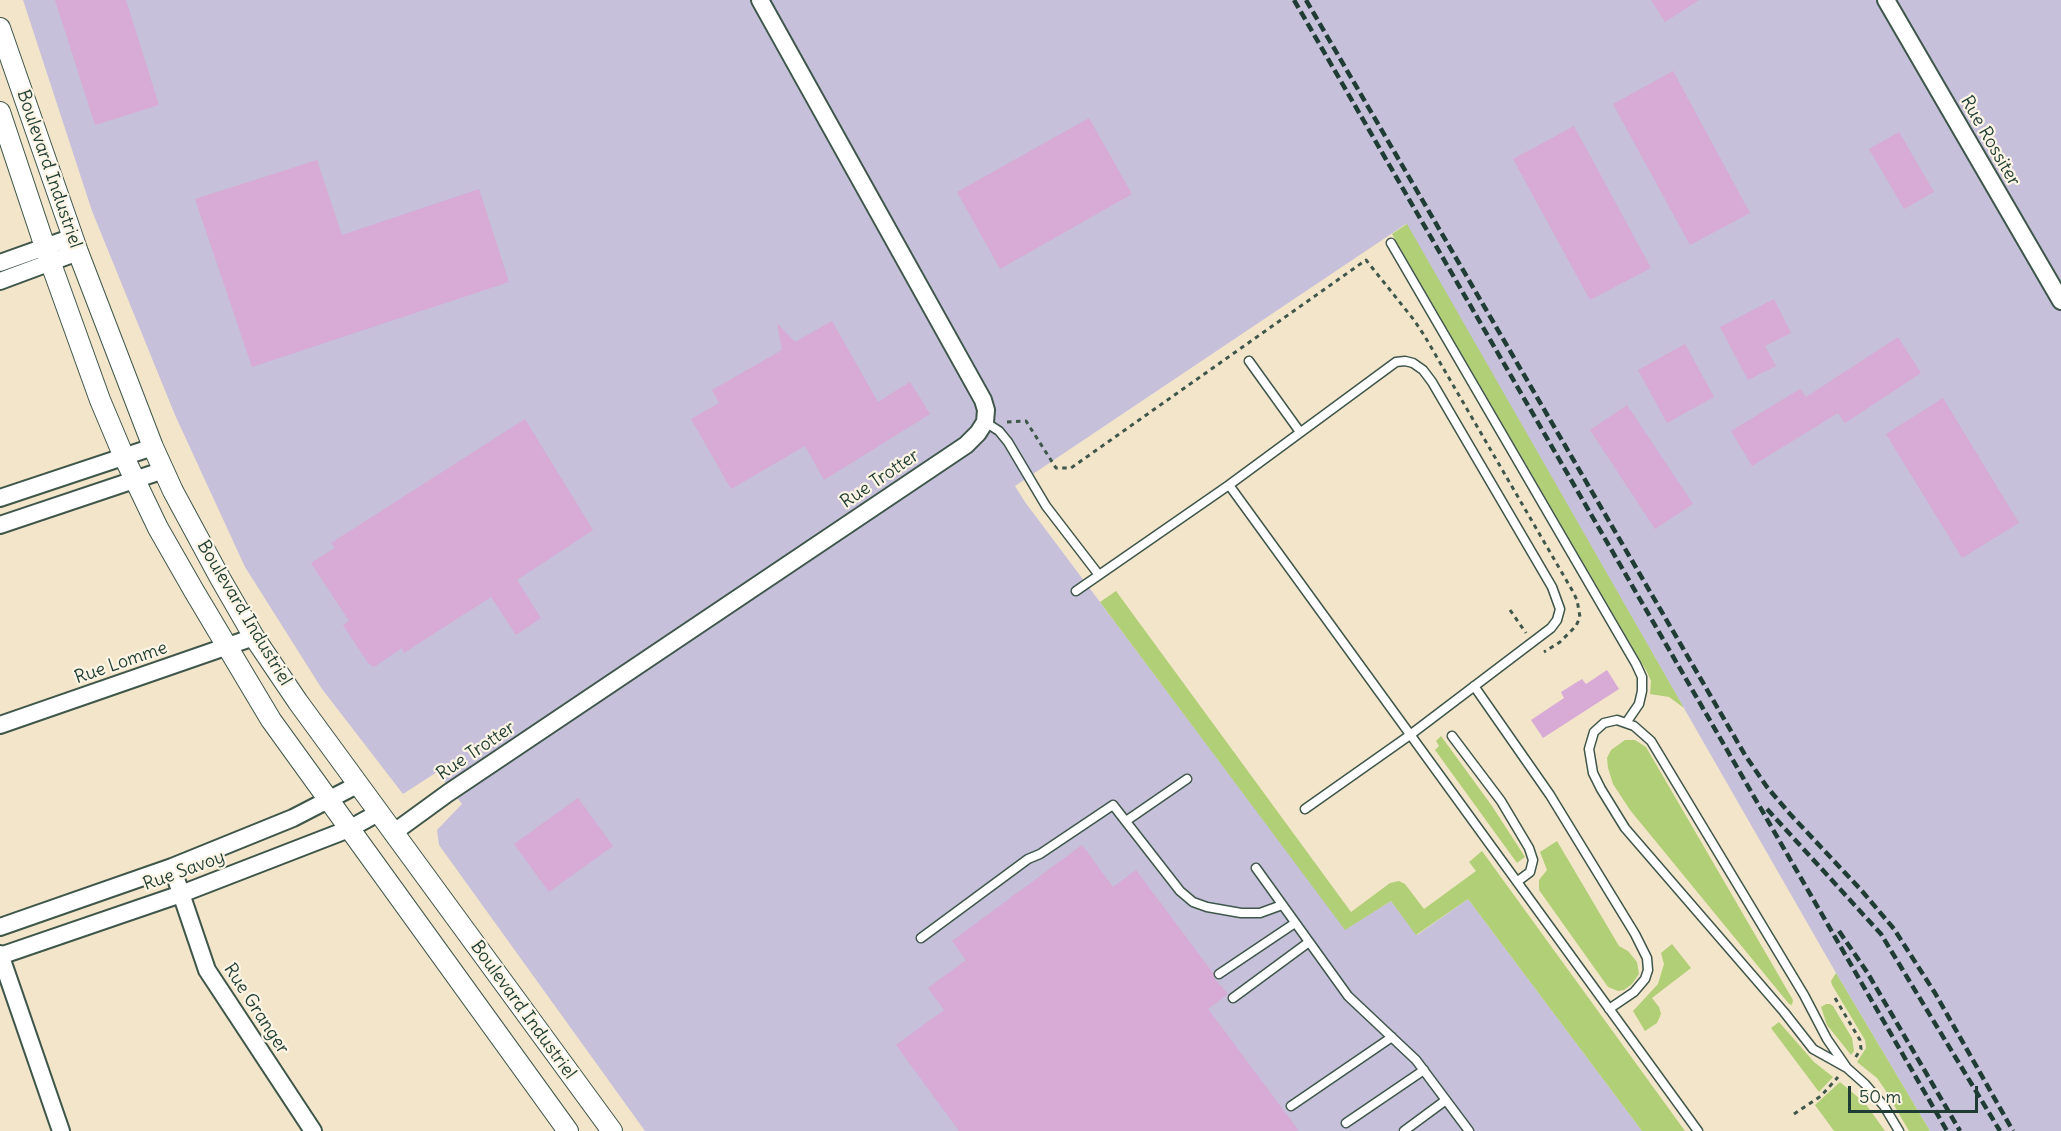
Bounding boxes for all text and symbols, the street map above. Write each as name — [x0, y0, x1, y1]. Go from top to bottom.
street label: Boulevard Industriel — [12, 87, 86, 251]
street label: Rue Rossiter — [1956, 92, 2024, 190]
street label: Rue Trotter — [837, 445, 923, 513]
street label: Boulevard Industriel — [192, 536, 296, 690]
street label: Rue Lomme — [72, 637, 170, 689]
street label: Rue Trotter — [433, 717, 519, 785]
street label: Rue Savoy — [140, 846, 228, 896]
street label: Boulevard Industriel — [466, 937, 580, 1083]
street label: Rue Granger — [219, 960, 293, 1058]
scale bar — [1851, 1074, 1982, 1112]
text: 50 m — [1859, 1085, 1901, 1108]

